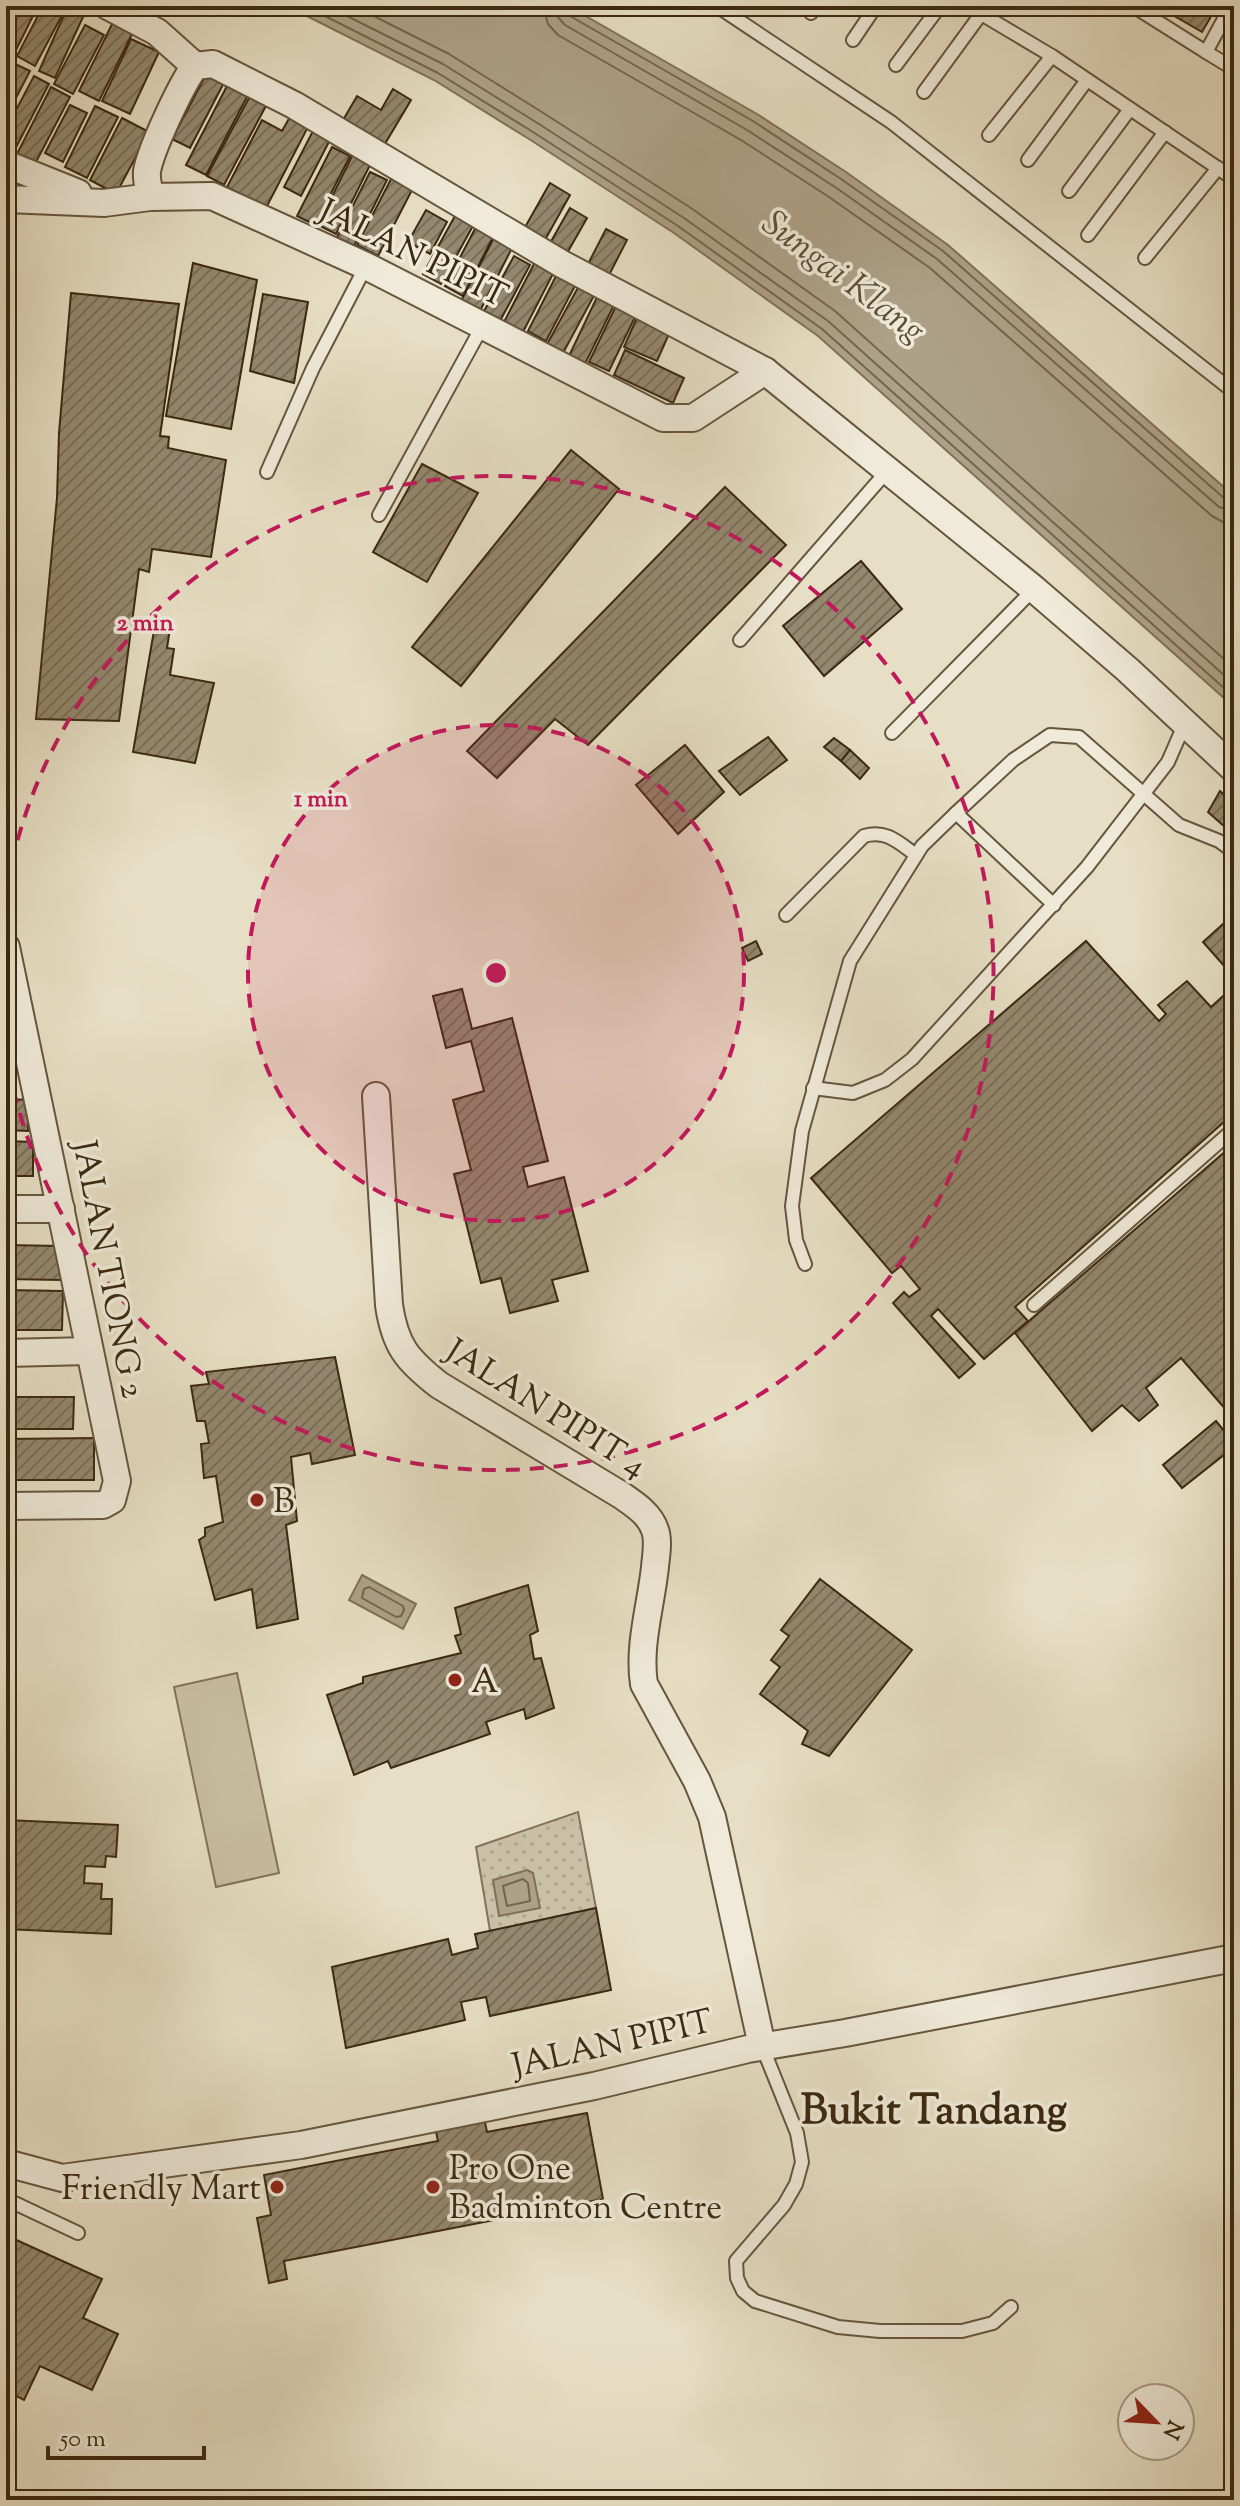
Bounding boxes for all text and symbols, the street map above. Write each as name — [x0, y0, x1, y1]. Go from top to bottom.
street label: JALAN PIPIT — [308, 187, 515, 322]
water label: Sungai Klang — [750, 199, 935, 357]
text: 2 min — [116, 607, 174, 641]
text: 1 min — [294, 783, 349, 817]
centre of rings — [482, 959, 510, 987]
street label: JALAN TIONG 2 — [57, 1135, 156, 1403]
street label: JALAN PIPIT 4 — [433, 1327, 655, 1491]
place label: B — [273, 1479, 294, 1528]
marker: B — [248, 1491, 266, 1509]
place label: A — [471, 1659, 499, 1708]
marker: A — [446, 1671, 464, 1689]
street label: JALAN PIPIT — [506, 1999, 718, 2093]
district label: Bukit Tandang — [801, 2083, 1068, 2143]
place label: Pro One Badminton Centre — [449, 2146, 722, 2234]
place label: Friendly Mart — [61, 2166, 261, 2215]
marker: Friendly Mart — [268, 2178, 286, 2196]
marker: Pro One Badminton Centre — [424, 2178, 442, 2196]
north arrow — [1116, 2382, 1196, 2462]
scale bar — [48, 2410, 204, 2460]
text: N — [1153, 2414, 1190, 2444]
text: 50 m — [58, 2423, 106, 2457]

